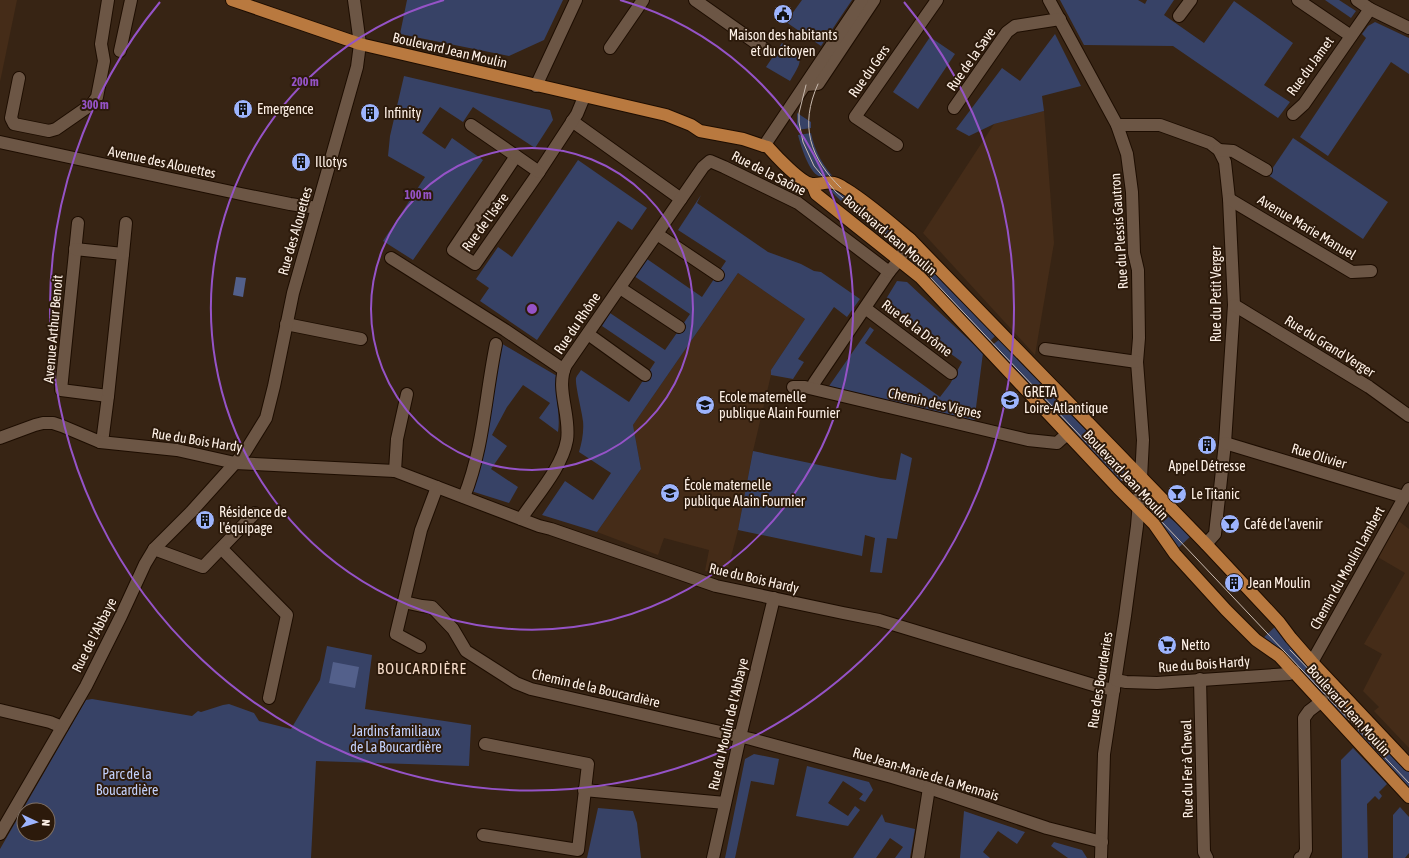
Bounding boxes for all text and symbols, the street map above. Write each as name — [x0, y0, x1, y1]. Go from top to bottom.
public building icon: Maison des habitants et du citoyen — [772, 3, 794, 25]
street label: Rue de la Save — [943, 24, 999, 94]
place label: Maison des habitants et du citoyen — [729, 27, 837, 59]
street label: Boulevard Jean Moulin — [391, 29, 509, 71]
street label: Rue du Jamet — [1283, 33, 1337, 99]
street label: Rue du Gers — [845, 42, 893, 100]
text: 200 m — [291, 75, 319, 89]
text: 300 m — [81, 98, 109, 112]
building icon: Emergence — [232, 98, 254, 120]
place label: Emergence — [257, 101, 314, 117]
building icon: Infinity — [359, 102, 381, 124]
place label: Infinity — [384, 105, 421, 121]
street label: Avenue des Alouettes — [107, 143, 217, 181]
street label: Rue de la Saône — [729, 147, 809, 199]
building icon: Illotys — [290, 151, 312, 173]
place label: Illotys — [315, 154, 347, 170]
street label: Rue du Plessis Gautron — [1107, 172, 1131, 290]
street label: Rue des Alouettes — [275, 185, 315, 277]
text: 100 m — [404, 188, 432, 202]
street label: Rue de l'Isère — [458, 190, 512, 254]
street label: Boulevard Jean Moulin — [840, 191, 940, 279]
street label: Avenue Marie Manuel — [1255, 191, 1359, 263]
street label: Rue du Petit Verger — [1208, 245, 1224, 342]
street label: Avenue Arthur Benoit — [40, 274, 66, 384]
street label: Rue du Rhône — [551, 289, 603, 357]
street label: Rue de la Drôme — [879, 296, 955, 360]
centre of rings — [525, 302, 539, 316]
street label: Rue du Grand Verger — [1282, 312, 1379, 381]
street label: Chemin des Vignes — [887, 384, 983, 422]
place label: GRETA Loire-Atlantique — [1024, 384, 1108, 416]
place label: Ecole maternelle publique Alain Fournier — [719, 389, 841, 421]
school or university icon: GRETA Loire-Atlantique — [999, 389, 1021, 411]
school or university icon: Ecole maternelle publique Alain Fournier — [694, 394, 716, 416]
street label: Rue du Bois Hardy — [150, 425, 244, 455]
street label: Boulevard Jean Moulin — [1080, 427, 1172, 523]
building icon: Appel Détresse — [1196, 434, 1218, 456]
street label: Rue Olivier — [1290, 440, 1349, 472]
place label: Appel Détresse — [1168, 458, 1246, 474]
place label: École maternelle publique Alain Fournier — [684, 477, 806, 509]
school or university icon: École maternelle publique Alain Fournier — [659, 482, 681, 504]
bar icon: Le Titanic — [1166, 483, 1188, 505]
place label: Le Titanic — [1191, 486, 1240, 502]
place label: Résidence de l'équipage — [219, 504, 287, 536]
street label: Chemin du Moulin Lambert — [1307, 504, 1387, 632]
building icon: Résidence de l'équipage — [194, 509, 216, 531]
bar icon: Café de l'avenir — [1219, 513, 1241, 535]
place label: Café de l'avenir — [1244, 516, 1323, 532]
street label: Rue du Bois Hardy — [707, 560, 801, 596]
building icon: Jean Moulin — [1223, 572, 1245, 594]
place label: Jean Moulin — [1248, 575, 1311, 591]
street label: Rue de l'Abbaye — [68, 595, 120, 675]
street label: Rue des Bourderies — [1084, 630, 1116, 729]
supermarket icon: Netto — [1156, 634, 1178, 656]
place label: Netto — [1181, 637, 1210, 653]
street label: Rue du Bois Hardy — [1158, 653, 1251, 675]
street label: Rue du Moulin de l'Abbaye — [705, 656, 751, 792]
district label: BOUCARDIÈRE — [377, 660, 467, 677]
street label: Boulevard Jean Moulin — [1304, 661, 1394, 759]
street label: Chemin de la Boucardière — [530, 665, 662, 711]
street label: Rue du Fer à Cheval — [1178, 719, 1196, 818]
park label: Jardins familiaux de La Boucardière — [350, 723, 442, 755]
street label: Rue Jean-Marie de la Mennais — [851, 744, 1001, 804]
park label: Parc de la Boucardière — [96, 766, 158, 798]
north arrow — [16, 802, 56, 842]
text: N — [40, 819, 52, 826]

